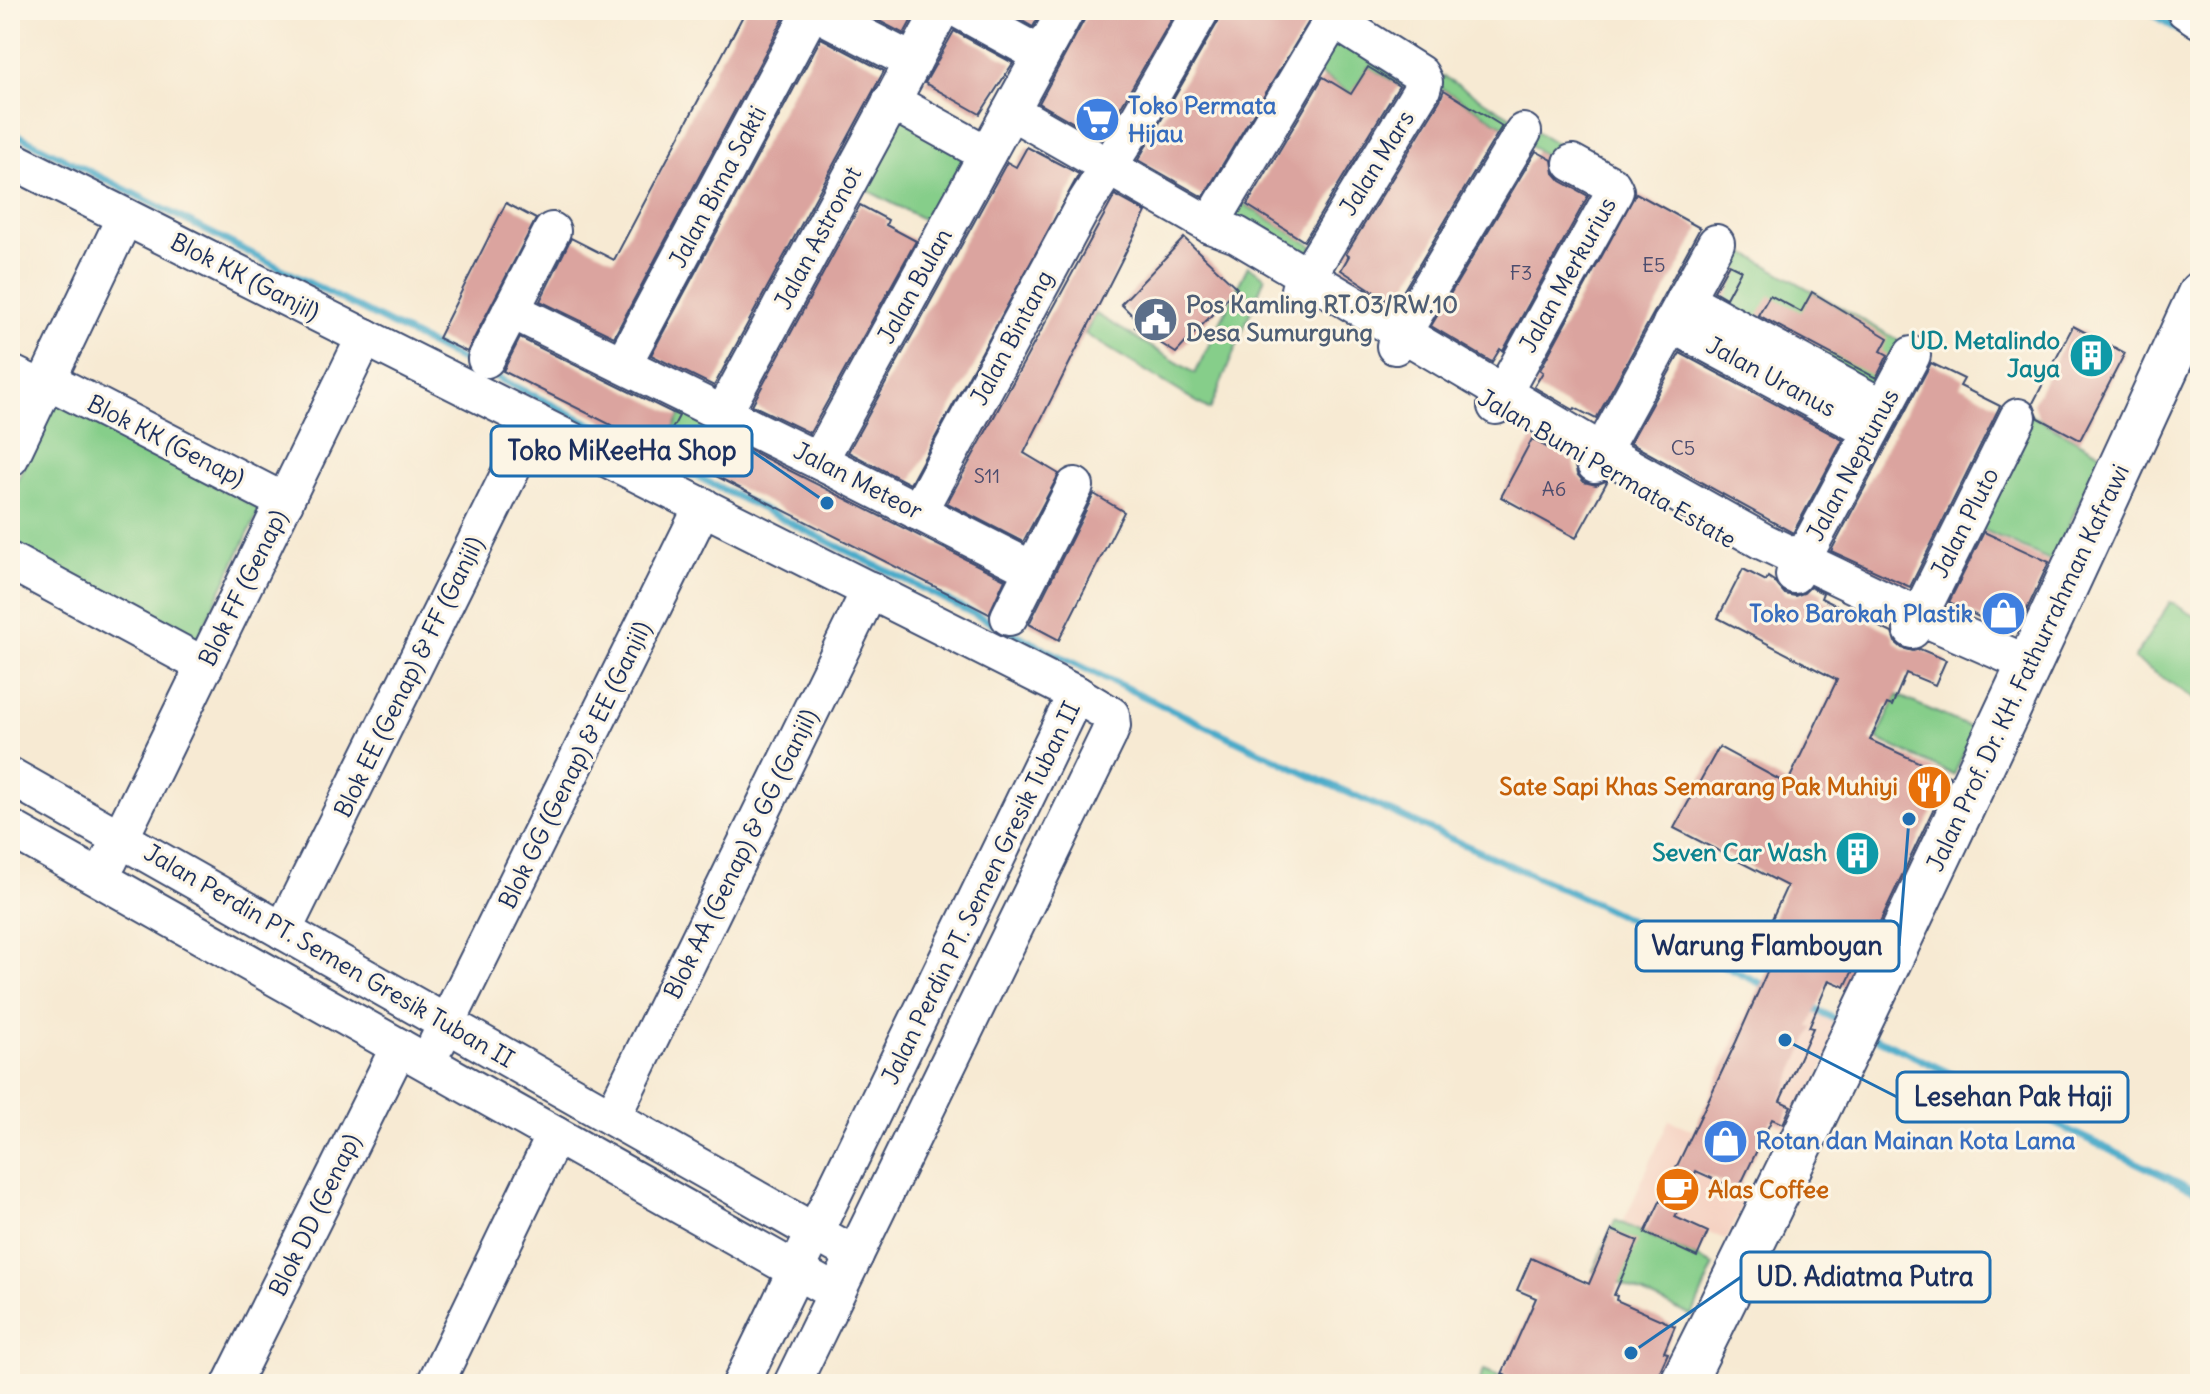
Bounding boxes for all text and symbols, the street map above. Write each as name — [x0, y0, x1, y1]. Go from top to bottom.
place label: Toko Permata Hijau — [1128, 90, 1277, 148]
supermarket icon: Toko Permata Hijau — [1073, 96, 1121, 144]
street label: Jalan Bima Sakti — [662, 101, 772, 273]
street label: Jalan Mars — [1332, 104, 1420, 221]
street label: Jalan Astronot — [767, 161, 867, 314]
street label: Jalan Merkurius — [1512, 192, 1622, 357]
street label: Jalan Bulan — [870, 223, 958, 348]
street label: Blok KK (Ganjil) — [166, 226, 325, 326]
house number: E5 — [1642, 252, 1666, 277]
house number: F3 — [1510, 260, 1532, 285]
street label: Jalan Bintang — [963, 265, 1059, 410]
place label: Pos Kamling RT.03/RW.10 Desa Sumurgung — [1186, 289, 1458, 347]
public building icon: Pos Kamling RT.03/RW.10 Desa Sumurgung — [1131, 295, 1179, 343]
place label: UD. Metalindo Jaya — [1910, 325, 2060, 383]
street label: Jalan Uranus — [1701, 329, 1841, 423]
building icon: UD. Metalindo Jaya — [2067, 331, 2115, 379]
street label: Jalan Bumi Permata Estate — [1473, 382, 1742, 554]
street label: Jalan Neptunus — [1799, 383, 1905, 546]
street label: Blok KK (Genap) — [83, 388, 250, 493]
callout: Toko MiKeeHa Shop — [491, 426, 752, 476]
text: Toko MiKeeHa Shop — [507, 434, 737, 467]
street label: Jalan Meteor — [789, 435, 928, 526]
house number: C5 — [1671, 435, 1695, 460]
street label: Jalan Prof. Dr. KH. Fathurrahman Kafrawi — [1919, 459, 2135, 876]
street label: Jalan Pluto — [1924, 462, 2005, 583]
house number: S11 — [974, 463, 1000, 488]
house number: A6 — [1542, 476, 1566, 501]
street label: Blok FF (Genap) — [191, 505, 293, 671]
street label: Blok EE (Genap) & FF (Ganjil) — [327, 531, 489, 822]
shop icon: Toko Barokah Plastik — [1980, 590, 2028, 638]
place label: Toko Barokah Plastik — [1749, 598, 1973, 628]
street label: Blok GG (Genap) & EE (Ganjil) — [491, 616, 657, 913]
street label: Jalan Perdin PT. Semen Gresik Tuban II — [874, 696, 1086, 1089]
street label: Blok AA (Genap) & GG (Ganjil) — [657, 704, 823, 1003]
restaurant icon: Sate Sapi Khas Semarang Pak Muhiyi — [1905, 763, 1953, 811]
place label: Sate Sapi Khas Semarang Pak Muhiyi — [1499, 771, 1898, 801]
building icon: Seven Car Wash — [1834, 829, 1882, 877]
street label: Jalan Perdin PT. Semen Gresik Tuban II — [139, 837, 520, 1074]
place label: Seven Car Wash — [1652, 837, 1827, 867]
callout: Warung Flamboyan — [1636, 921, 1899, 971]
text: Warung Flamboyan — [1652, 929, 1882, 962]
callout: Lesehan Pak Haji — [1897, 1072, 2128, 1122]
text: Lesehan Pak Haji — [1914, 1080, 2112, 1113]
shop icon: Rotan dan Mainan Kota Lama — [1701, 1117, 1749, 1165]
place label: Rotan dan Mainan Kota Lama — [1756, 1125, 2076, 1155]
street label: Blok DD (Genap) — [262, 1128, 366, 1301]
cafe icon: Alas Coffee — [1653, 1166, 1701, 1214]
place label: Alas Coffee — [1708, 1174, 1829, 1204]
callout: UD. Adiatma Putra — [1741, 1252, 1990, 1302]
text: UD. Adiatma Putra — [1756, 1260, 1974, 1293]

